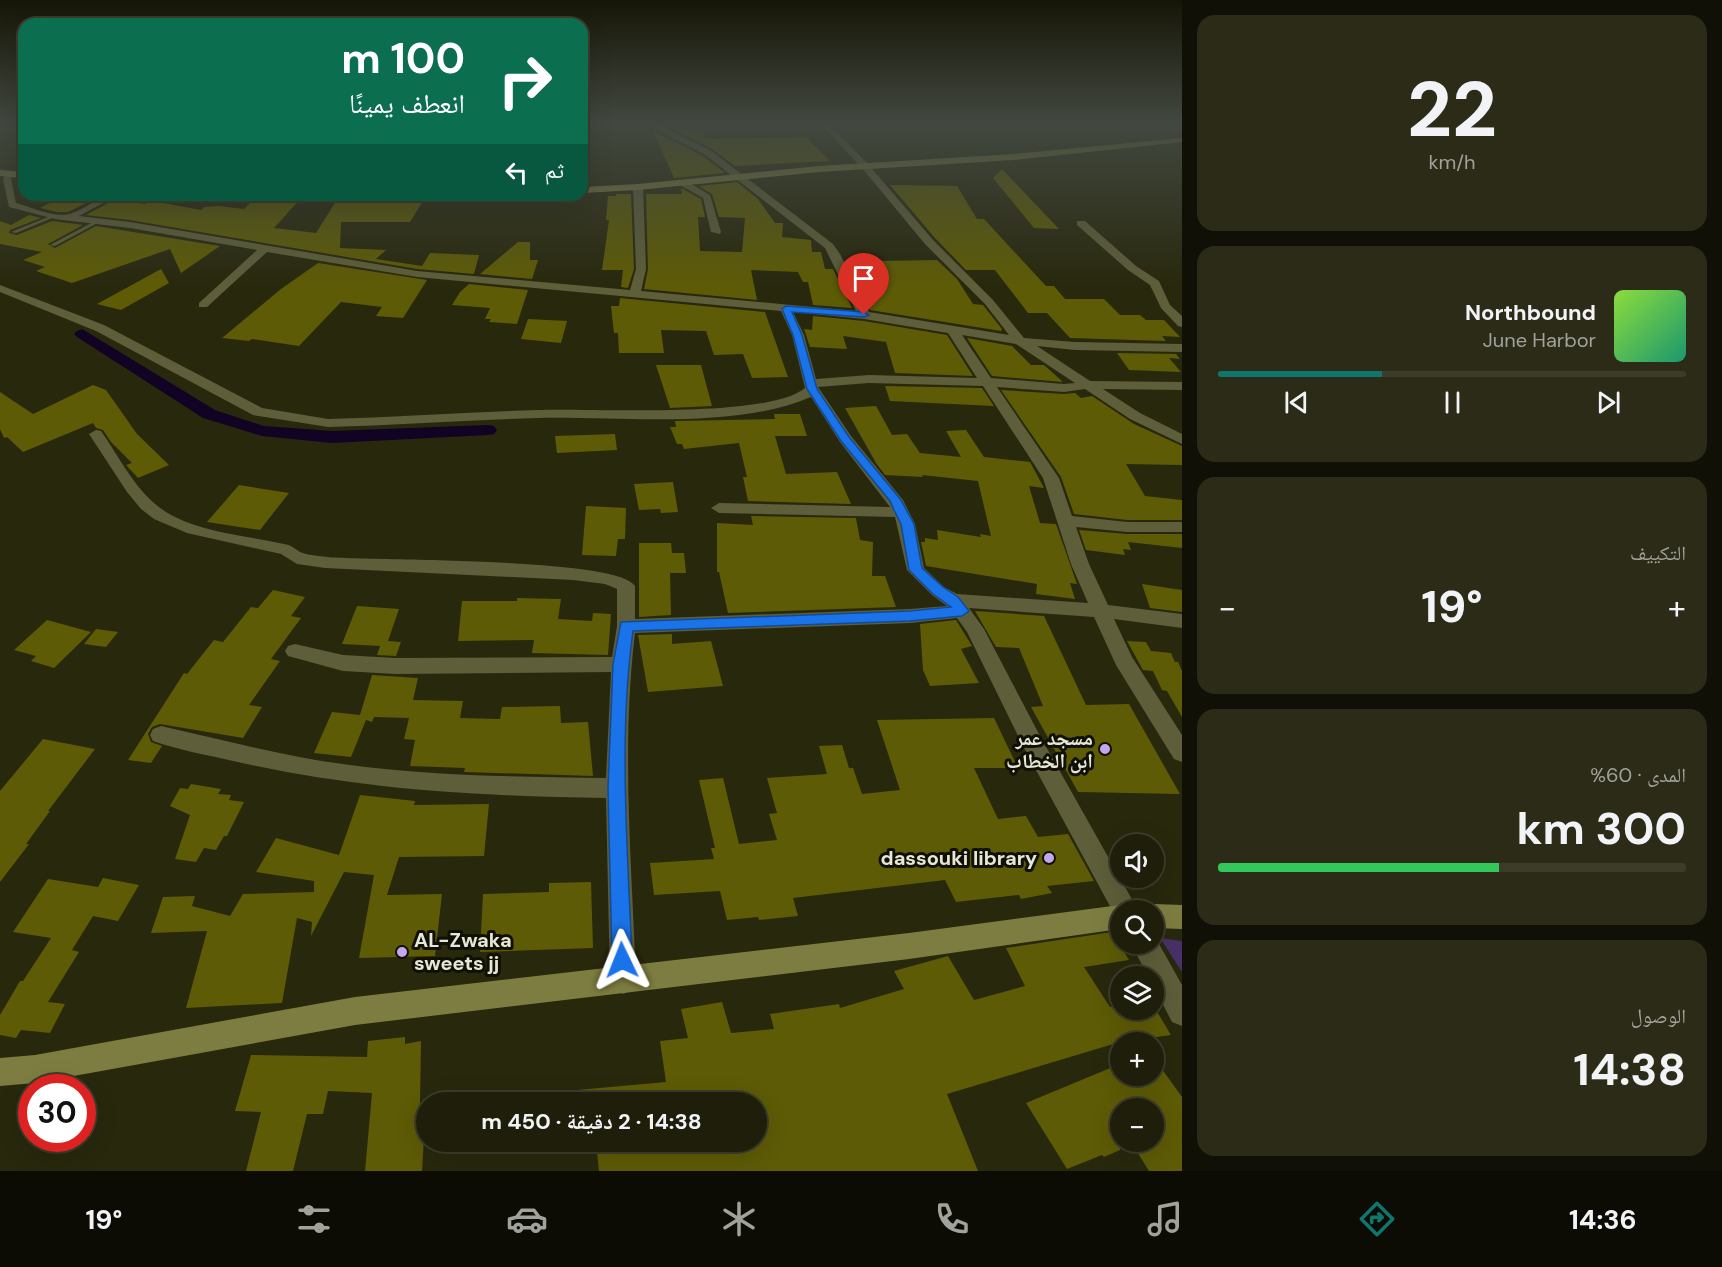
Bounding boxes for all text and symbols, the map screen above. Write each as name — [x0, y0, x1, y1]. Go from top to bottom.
text: 100 m — [341, 31, 465, 86]
icon: right — [486, 42, 564, 120]
text: 22 — [1407, 59, 1497, 160]
text: انعطف يمينًا — [349, 86, 465, 121]
text: km/h — [1428, 149, 1476, 175]
icon: left — [500, 156, 533, 189]
text: ثم — [545, 156, 564, 185]
pin — [838, 253, 889, 315]
icon: arrive — [847, 262, 880, 295]
text: Northbound — [1465, 298, 1596, 327]
text: June Harbor — [1483, 327, 1596, 353]
icon: previous — [1280, 386, 1313, 419]
icon: pause — [1436, 386, 1469, 419]
icon: next — [1592, 386, 1625, 419]
text: التكييف — [1630, 540, 1686, 566]
text: 19° — [1421, 577, 1483, 636]
text: − — [1218, 586, 1236, 629]
text: + — [1668, 586, 1686, 629]
place label: مسجد عمر ابن الخطاب — [1006, 725, 1093, 774]
marker: مسجد عمر ابن الخطاب — [1098, 742, 1112, 756]
text: المدى · 60% — [1590, 762, 1686, 788]
text: 300 km — [1517, 799, 1686, 858]
map controls — [1110, 834, 1164, 1152]
button: sound — [1110, 834, 1164, 888]
place label: dassouki library — [881, 845, 1037, 871]
marker: dassouki library — [1042, 851, 1056, 865]
button: search — [1110, 900, 1164, 954]
place label: AL-Zwaka sweets jj — [414, 927, 512, 976]
position arrow — [590, 928, 654, 992]
marker: AL-Zwaka sweets jj — [395, 945, 409, 959]
button: layers — [1110, 966, 1164, 1020]
text: الوصول — [1631, 1003, 1686, 1029]
button: + — [1110, 1032, 1164, 1086]
text: 14:38 — [1573, 1040, 1686, 1099]
speed limit sign: 30 — [18, 1074, 96, 1152]
button: − — [1110, 1098, 1164, 1152]
text: 14:38 · 2 دقيقة · 450 m — [481, 1107, 702, 1136]
icon: filters — [293, 1198, 335, 1240]
icon: car — [506, 1198, 548, 1240]
icon: climate — [718, 1198, 760, 1240]
icon: phone — [931, 1198, 973, 1240]
icon: music — [1144, 1198, 1186, 1240]
icon: directions — [1356, 1198, 1398, 1240]
text: 19° — [85, 1202, 122, 1237]
text: 14:36 — [1569, 1202, 1637, 1237]

